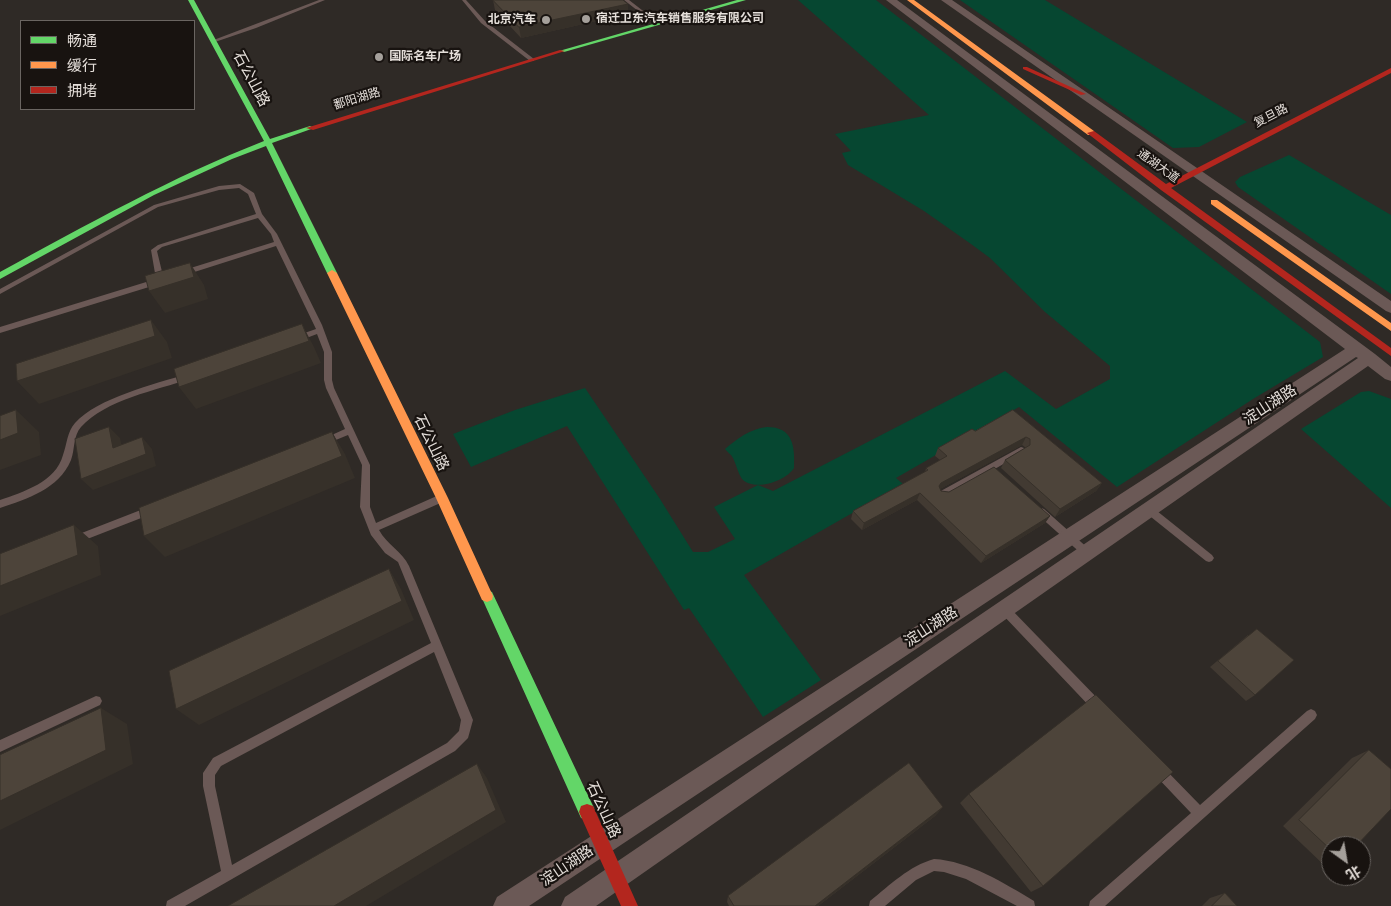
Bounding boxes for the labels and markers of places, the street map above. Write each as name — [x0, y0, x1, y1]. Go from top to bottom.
place label: 宿迁卫东汽车销售服务有限公司 — [596, 12, 764, 26]
place label: 北京汽车 — [488, 13, 536, 27]
marker: 宿迁卫东汽车销售服务有限公司 — [580, 13, 592, 25]
marker: 北京汽车 — [540, 14, 552, 26]
place label: 国际名车广场 — [389, 50, 461, 64]
marker: 国际名车广场 — [373, 51, 385, 63]

